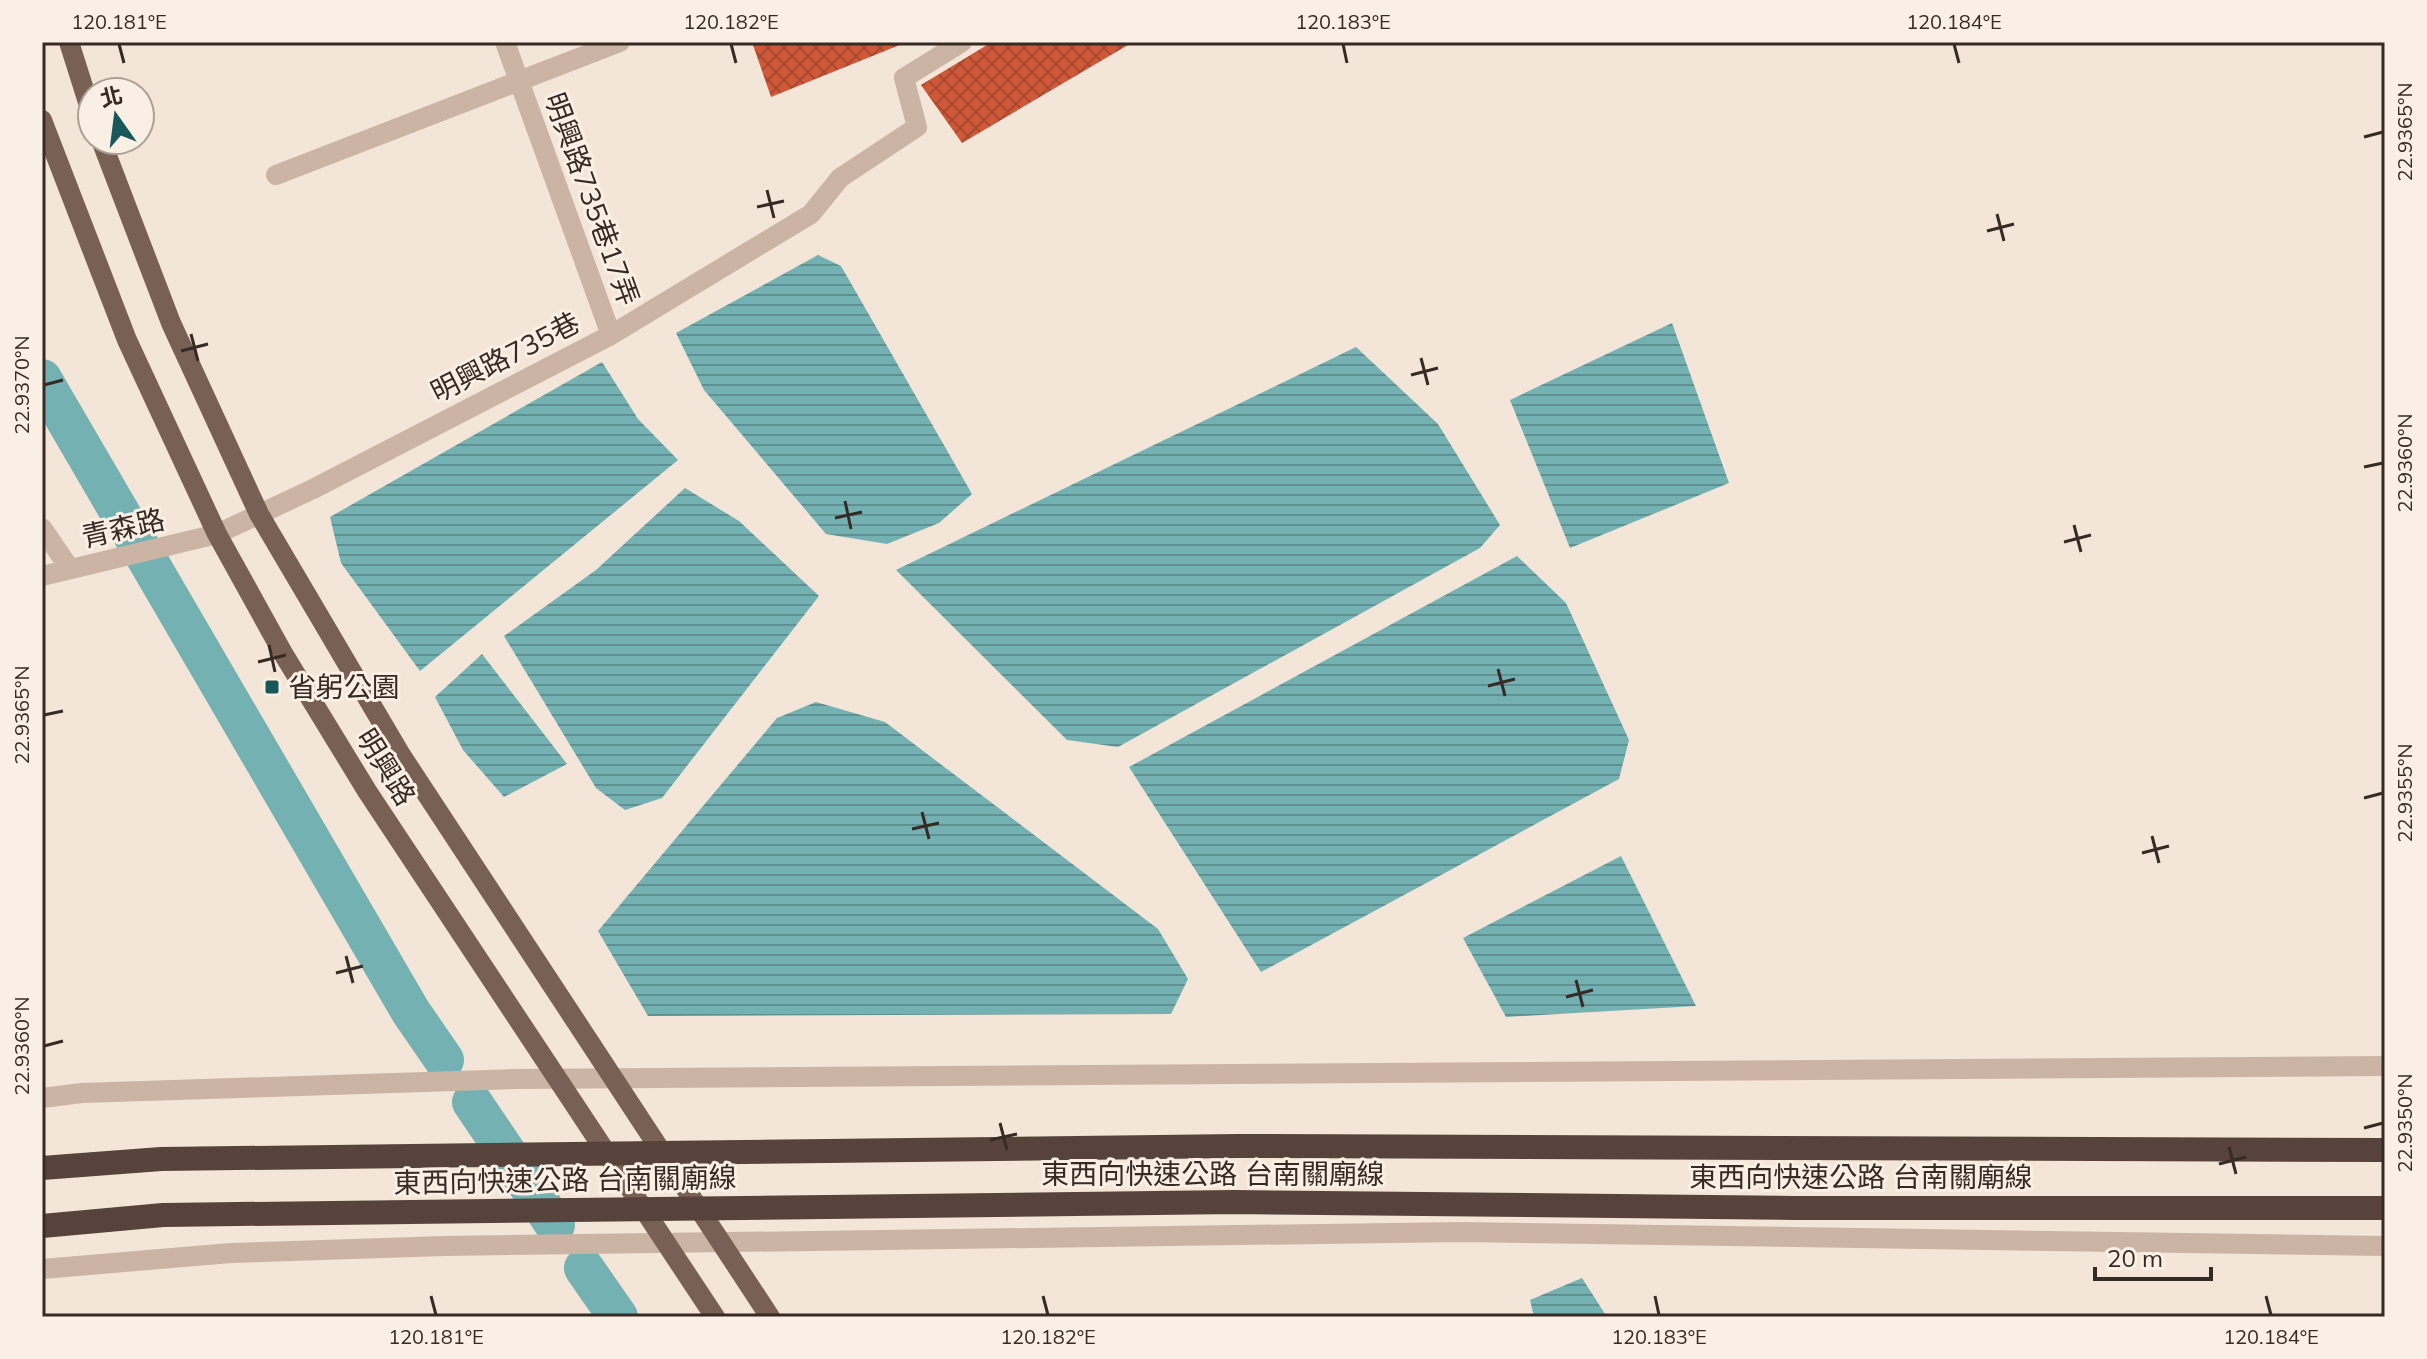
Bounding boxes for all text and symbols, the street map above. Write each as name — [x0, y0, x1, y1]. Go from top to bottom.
text: 120.181°E — [71, 9, 167, 34]
text: 120.182°E — [683, 9, 779, 34]
text: 120.183°E — [1295, 9, 1391, 34]
text: 120.184°E — [1906, 9, 2002, 34]
north arrow — [76, 76, 156, 156]
text: 北 — [97, 80, 125, 113]
text: 22.9365°N — [2392, 83, 2417, 181]
street label: 明興路735巷17弄 — [538, 88, 647, 310]
street label: 明興路735巷 — [424, 304, 585, 409]
text: 22.9370°N — [9, 336, 34, 434]
text: 22.9360°N — [2392, 414, 2417, 512]
street label: 青森路 — [78, 501, 168, 554]
text: 22.9365°N — [9, 666, 34, 764]
place label: 省躬公園 — [288, 669, 400, 704]
marker: 省躬公園 — [263, 678, 281, 696]
street label: 明興路 — [349, 722, 424, 812]
text: 22.9355°N — [2392, 744, 2417, 842]
text: 22.9360°N — [9, 997, 34, 1095]
text: 22.9350°N — [2392, 1074, 2417, 1172]
street label: 東西向快速公路 台南關廟線 — [1041, 1156, 1385, 1191]
street label: 東西向快速公路 台南關廟線 — [393, 1159, 737, 1200]
street label: 東西向快速公路 台南關廟線 — [1689, 1159, 2033, 1194]
scale bar — [2095, 1231, 2211, 1281]
text: 20 m — [2107, 1243, 2163, 1273]
text: 120.181°E — [388, 1324, 484, 1349]
text: 120.182°E — [1000, 1324, 1096, 1349]
text: 120.183°E — [1611, 1324, 1707, 1349]
text: 120.184°E — [2223, 1324, 2319, 1349]

